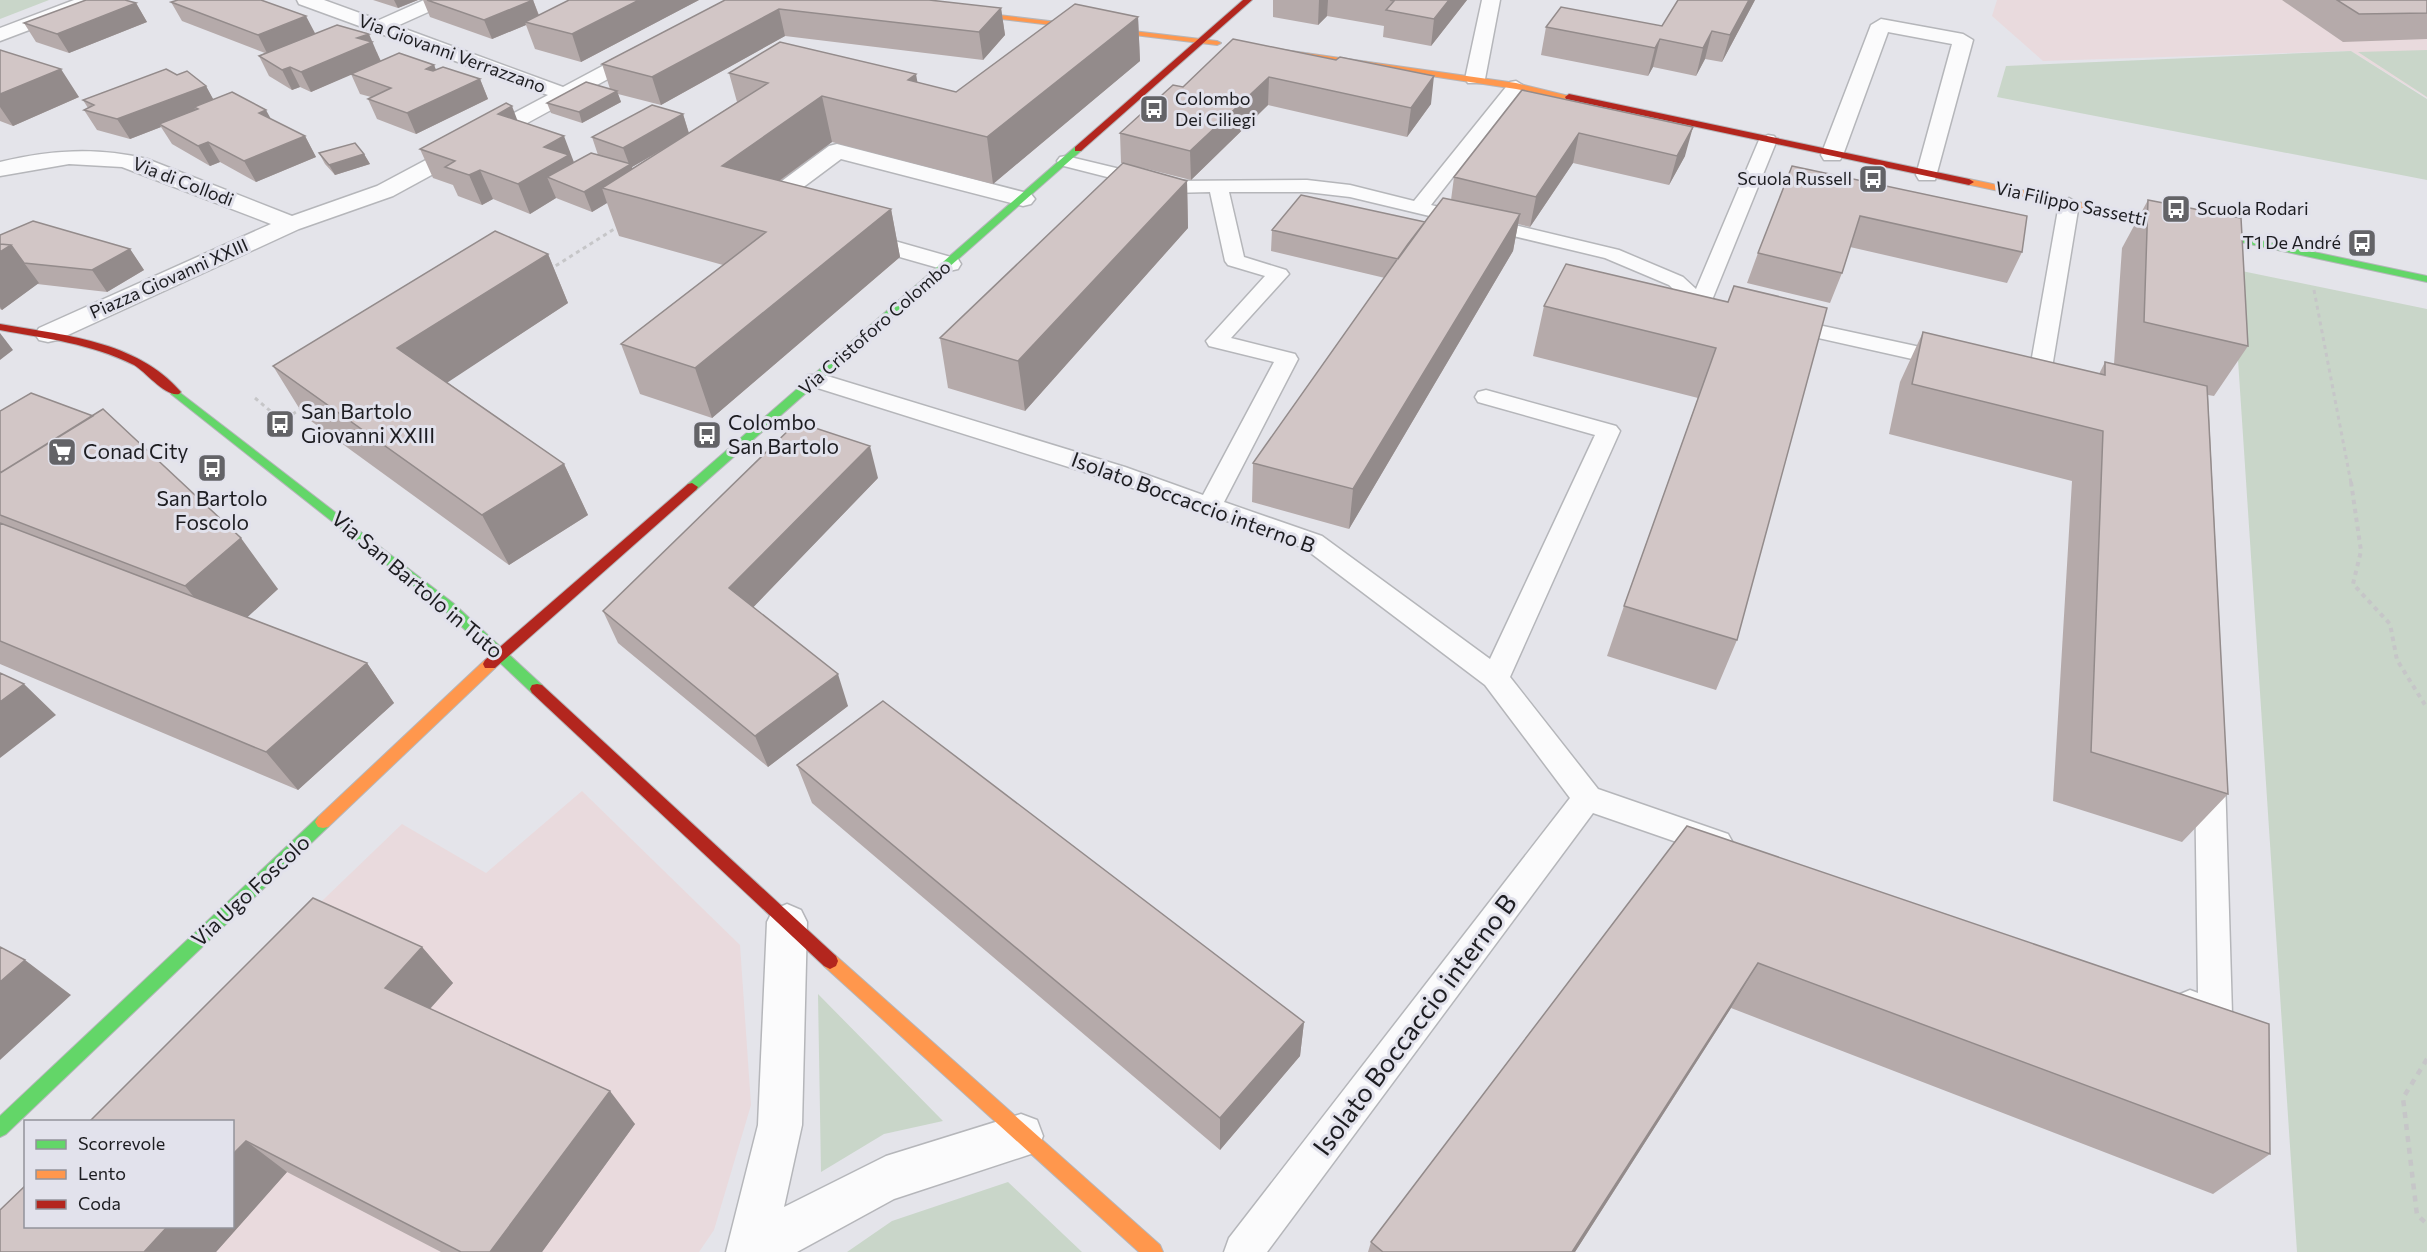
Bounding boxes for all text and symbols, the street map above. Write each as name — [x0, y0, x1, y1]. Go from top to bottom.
street label: Via Giovanni Verrazzano — [356, 9, 549, 97]
place label: Colombo Dei Ciliegi — [1175, 87, 1256, 130]
bus stop icon: Colombo Dei Ciliegi — [1138, 93, 1170, 125]
street label: Via di Collodi — [130, 152, 237, 210]
bus stop icon: Scuola Russell — [1857, 163, 1889, 195]
place label: Scuola Russell — [1737, 167, 1852, 189]
street label: Via Filippo Sassetti — [1993, 176, 2149, 230]
bus stop icon: Scuola Rodari — [2160, 193, 2192, 225]
place label: Scuola Rodari — [2197, 197, 2309, 219]
bus stop icon: T1 De André — [2346, 227, 2378, 259]
place label: T1 De André — [2243, 231, 2341, 253]
street label: Piazza Giovanni XXIII — [86, 233, 251, 323]
street label: Via Cristoforo Colombo — [794, 255, 955, 399]
place label: San Bartolo Giovanni XXIII — [301, 398, 435, 447]
bus stop icon: San Bartolo Giovanni XXIII — [264, 408, 296, 440]
place label: Colombo San Bartolo — [728, 409, 839, 458]
bus stop icon: Colombo San Bartolo — [691, 419, 723, 451]
supermarket icon: Conad City — [46, 436, 78, 468]
place label: Conad City — [83, 438, 188, 463]
street label: Isolato Boccaccio interno B — [1068, 446, 1319, 557]
bus stop icon: San Bartolo Foscolo — [196, 452, 228, 484]
place label: San Bartolo Foscolo — [156, 485, 268, 534]
street label: Via San Bartolo in Tuto — [327, 505, 509, 663]
street label: Via Ugo Foscolo — [186, 829, 314, 951]
street label: Isolato Boccaccio interno B — [1306, 887, 1522, 1161]
legend — [24, 1120, 234, 1228]
text: Scorrevole — [78, 1132, 165, 1154]
text: Lento — [78, 1162, 126, 1184]
text: Coda — [78, 1192, 121, 1214]

